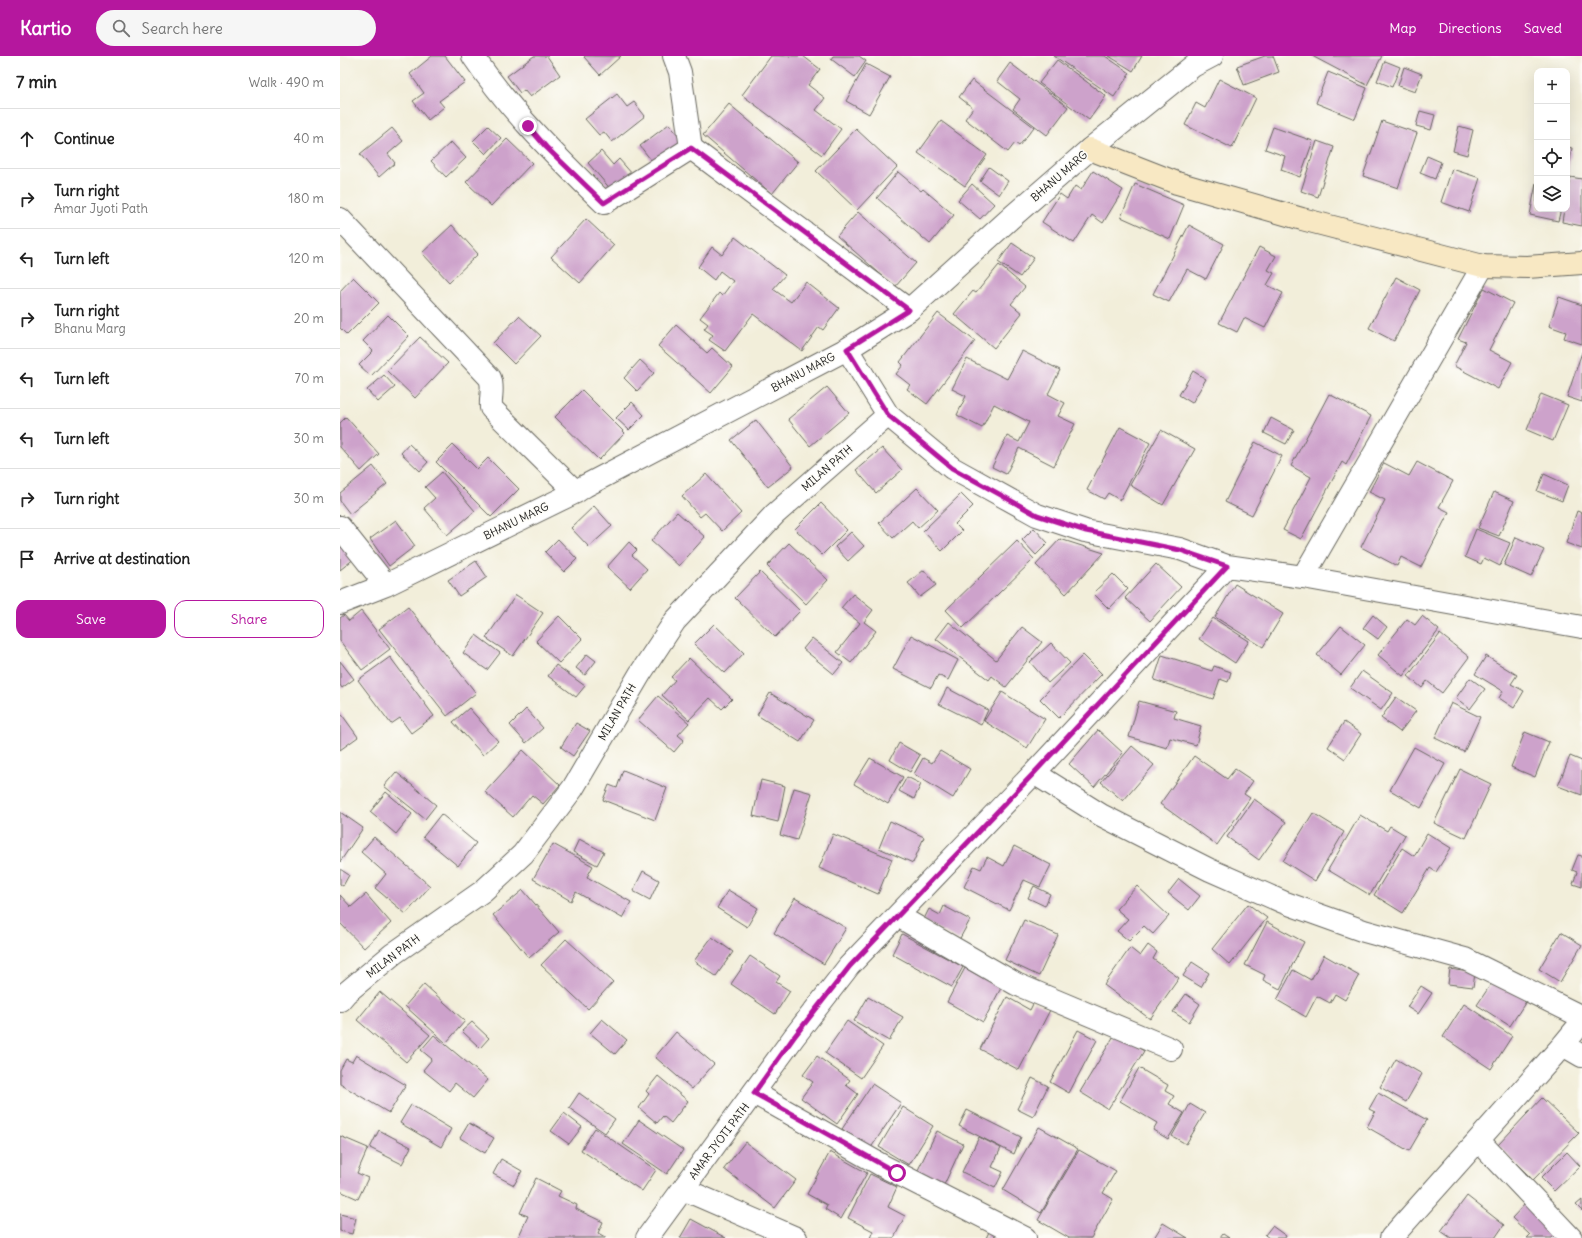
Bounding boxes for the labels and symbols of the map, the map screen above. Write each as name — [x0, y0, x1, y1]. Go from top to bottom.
route end — [519, 117, 537, 135]
street label: BHANU MARG — [1028, 147, 1090, 205]
street label: BHANU MARG — [768, 349, 838, 395]
street label: MILAN PATH — [798, 442, 856, 494]
street label: BHANU MARG — [481, 499, 551, 543]
street label: MILAN PATH — [595, 681, 639, 743]
street label: MILAN PATH — [363, 931, 423, 981]
street label: AMAR JYOTI PATH — [686, 1100, 752, 1182]
route start — [888, 1164, 906, 1182]

